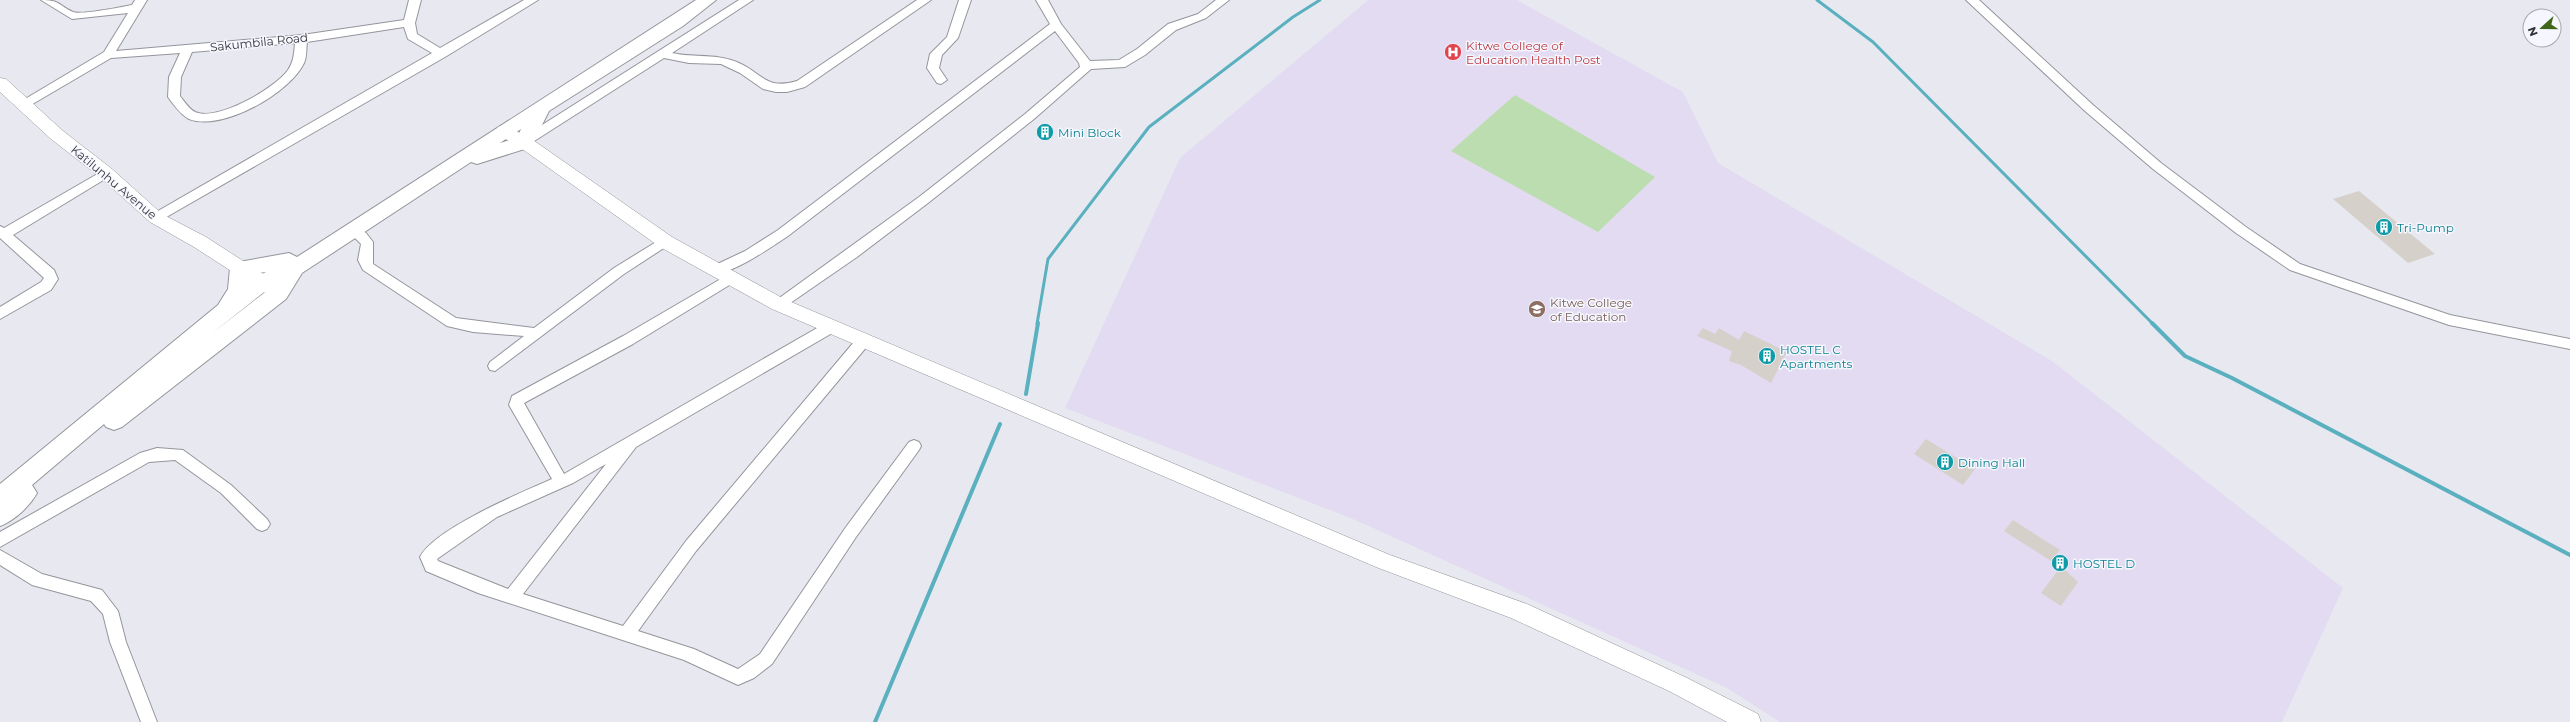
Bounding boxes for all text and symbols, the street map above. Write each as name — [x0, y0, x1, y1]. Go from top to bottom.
north arrow — [2522, 8, 2562, 48]
text: N — [2525, 25, 2541, 38]
street label: Sakumbila Road — [209, 29, 309, 55]
place label: Kitwe College of Education Health Post — [1466, 38, 1601, 67]
hospital icon: Kitwe College of Education Health Post — [1443, 42, 1463, 62]
building icon: Mini Block — [1035, 122, 1055, 142]
place label: Mini Block — [1058, 125, 1122, 140]
street label: Katilunhu Avenue — [68, 142, 160, 222]
building icon: Tri-Pump — [2374, 217, 2394, 237]
place label: Tri-Pump — [2397, 220, 2454, 235]
place label: Kitwe College of Education — [1550, 295, 1632, 324]
school or university icon: Kitwe College of Education — [1527, 299, 1547, 319]
place label: HOSTEL C Apartments — [1780, 342, 1853, 371]
building icon: HOSTEL C Apartments — [1757, 346, 1777, 366]
building icon: Dining Hall — [1935, 452, 1955, 472]
place label: Dining Hall — [1958, 455, 2025, 470]
building icon: HOSTEL D — [2050, 553, 2070, 573]
place label: HOSTEL D — [2073, 556, 2135, 571]

